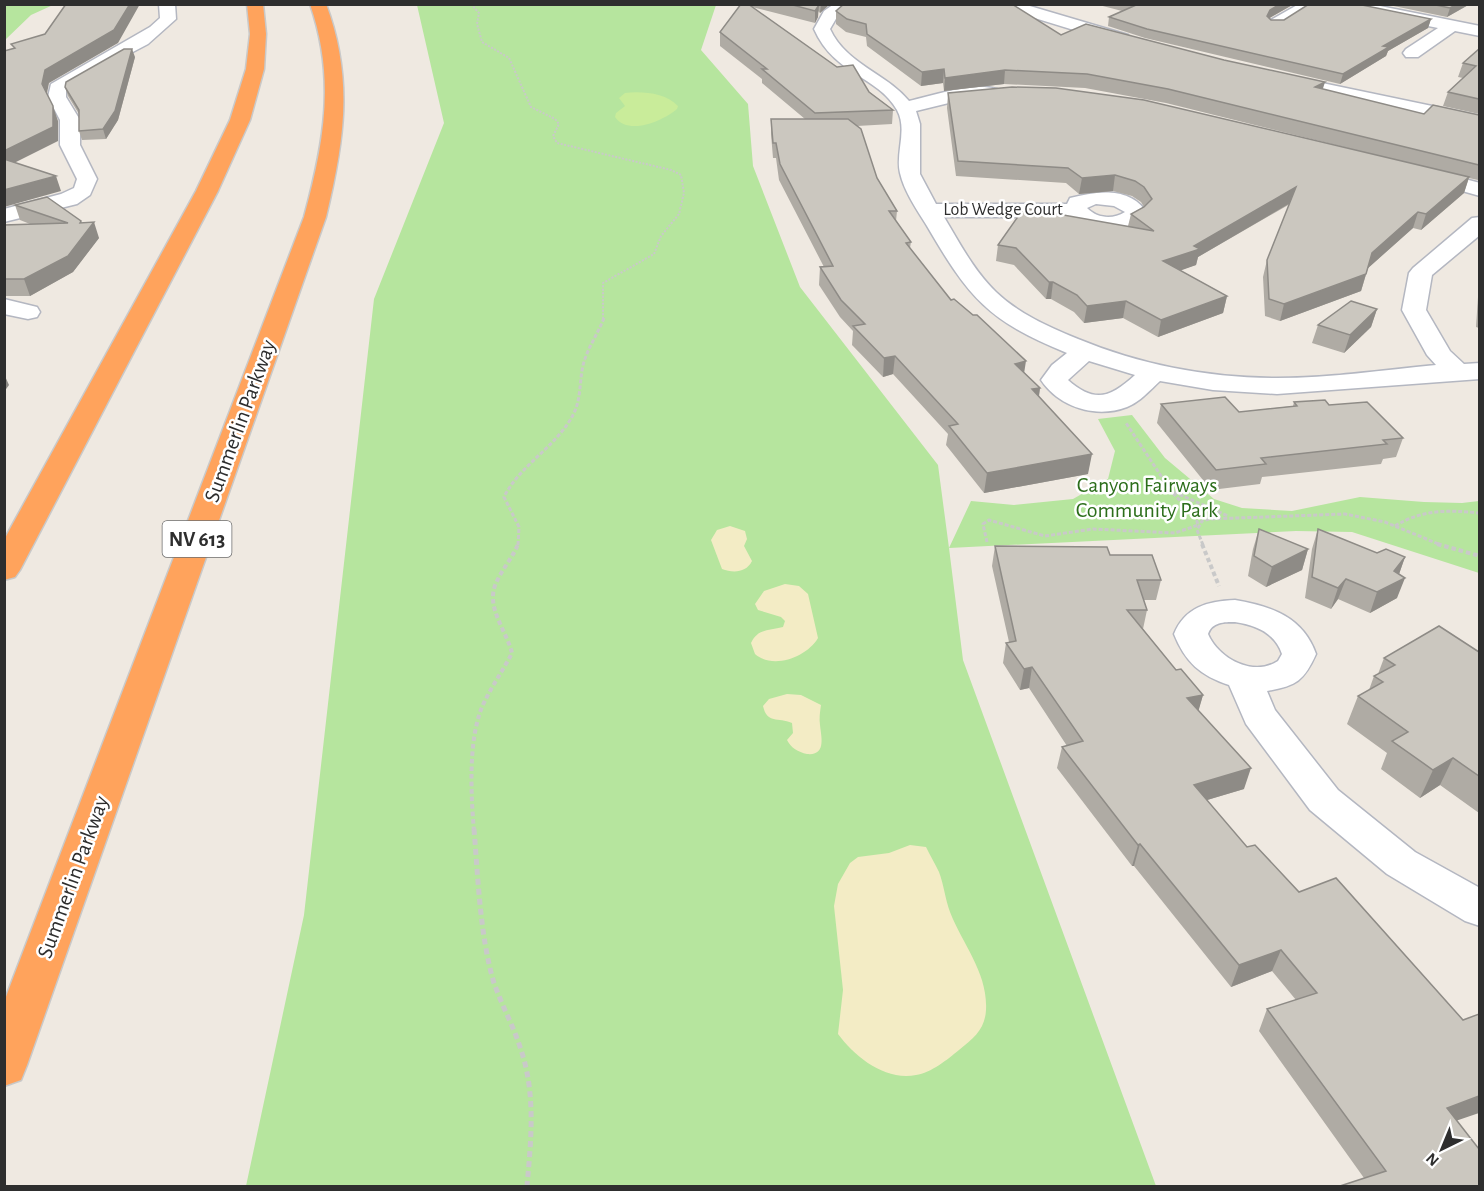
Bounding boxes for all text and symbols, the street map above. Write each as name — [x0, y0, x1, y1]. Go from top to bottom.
street label: Lob Wedge Court — [943, 201, 1063, 219]
street label: Summerlin Parkway — [200, 336, 280, 505]
park label: Canyon Fairways Community Park — [1076, 474, 1218, 521]
road number: NV 613 — [162, 521, 232, 557]
street label: Summerlin Parkway — [33, 792, 113, 961]
north arrow — [1412, 1119, 1472, 1179]
text: N — [1423, 1150, 1442, 1169]

